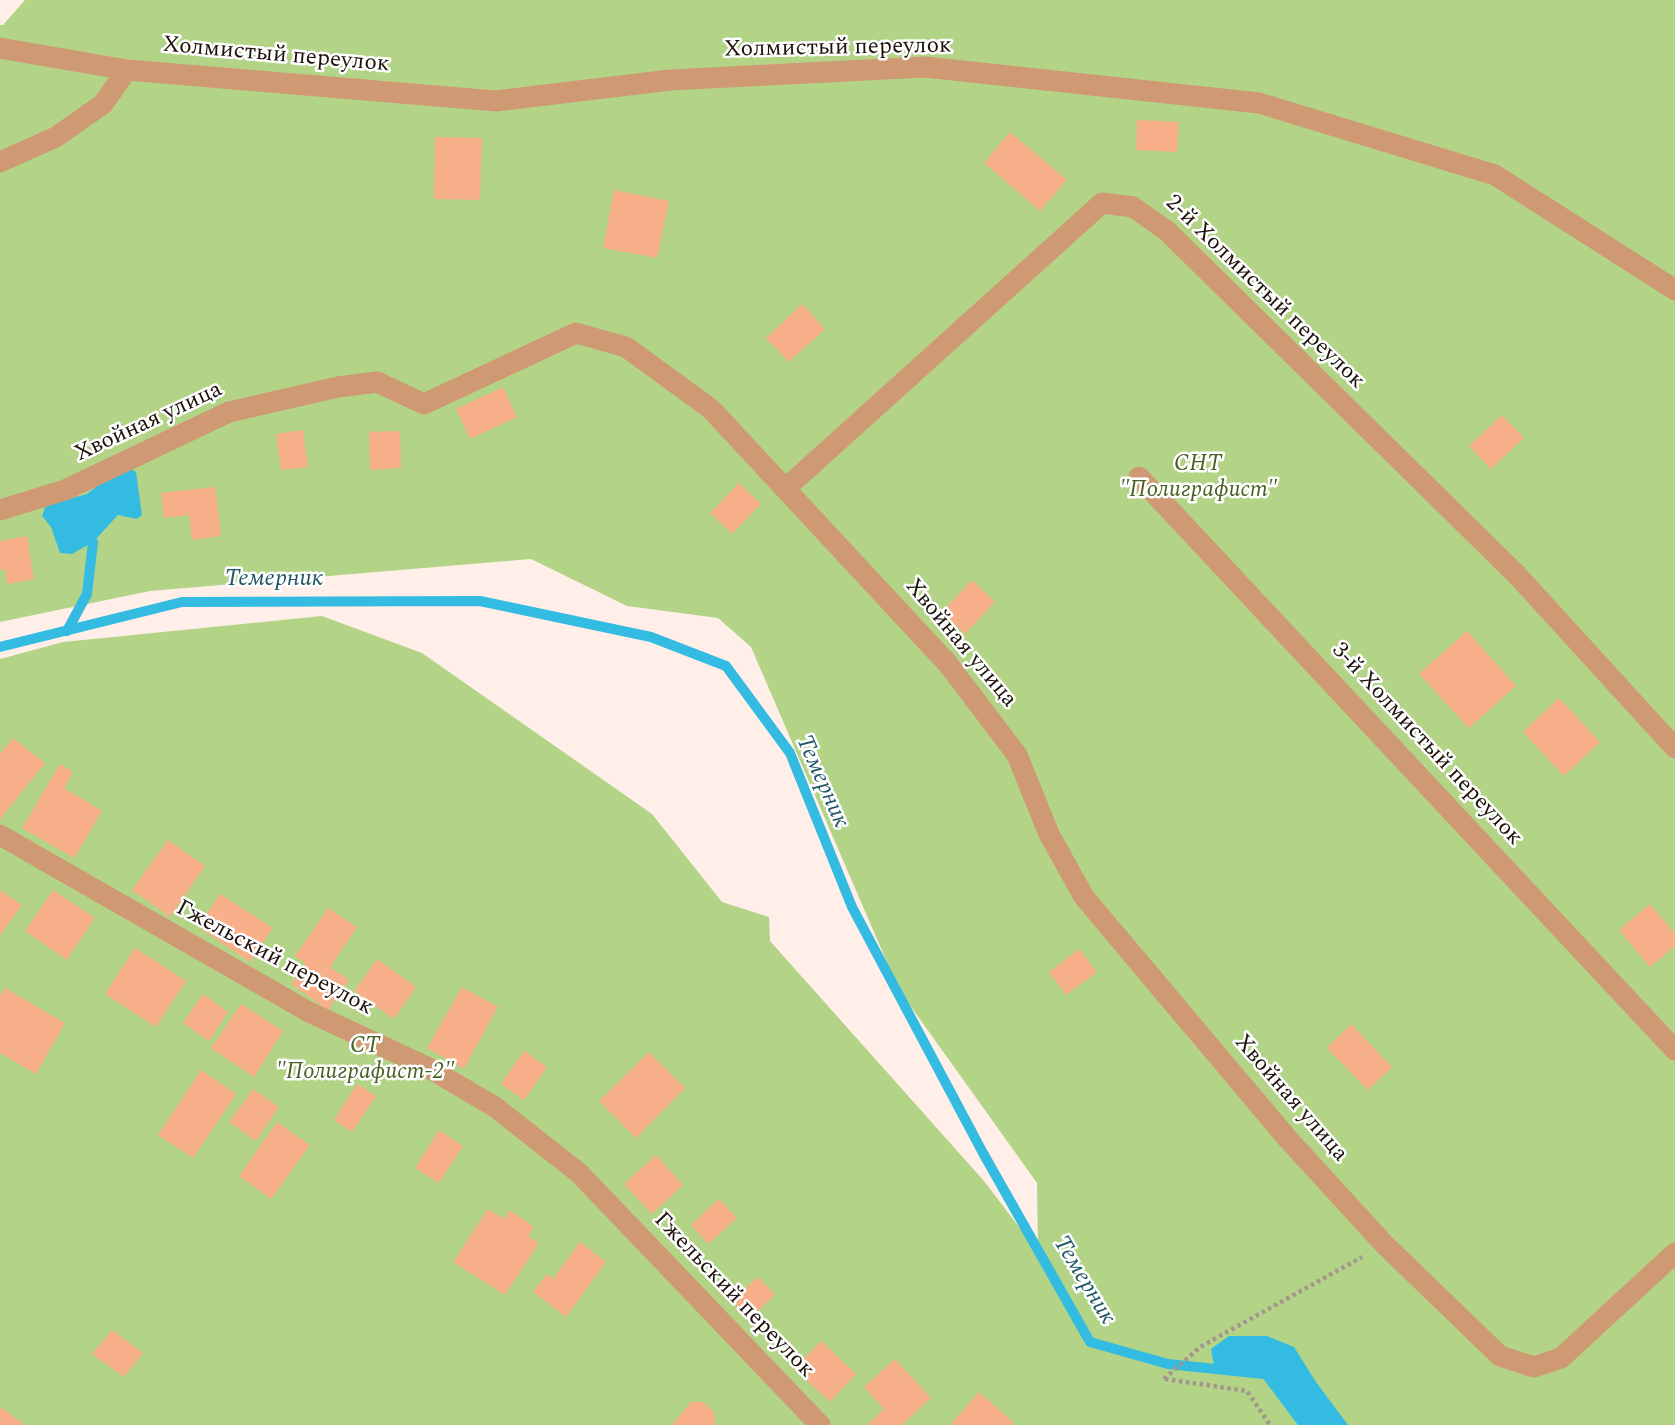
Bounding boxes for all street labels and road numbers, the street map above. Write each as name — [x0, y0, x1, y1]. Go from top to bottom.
street label: Холмистый переулок — [161, 32, 391, 80]
street label: Холмистый переулок — [724, 33, 952, 65]
street label: 2-й Холмистый переулок — [1158, 190, 1370, 396]
street label: Хвойная улица — [71, 377, 227, 469]
street label: Хвойная улица — [898, 574, 1022, 714]
street label: 3-й Холмистый переулок — [1325, 638, 1527, 852]
street label: Гжельский переулок — [171, 895, 377, 1023]
street label: Хвойная улица — [1227, 1030, 1353, 1168]
street label: Гжельский переулок — [647, 1207, 819, 1385]

